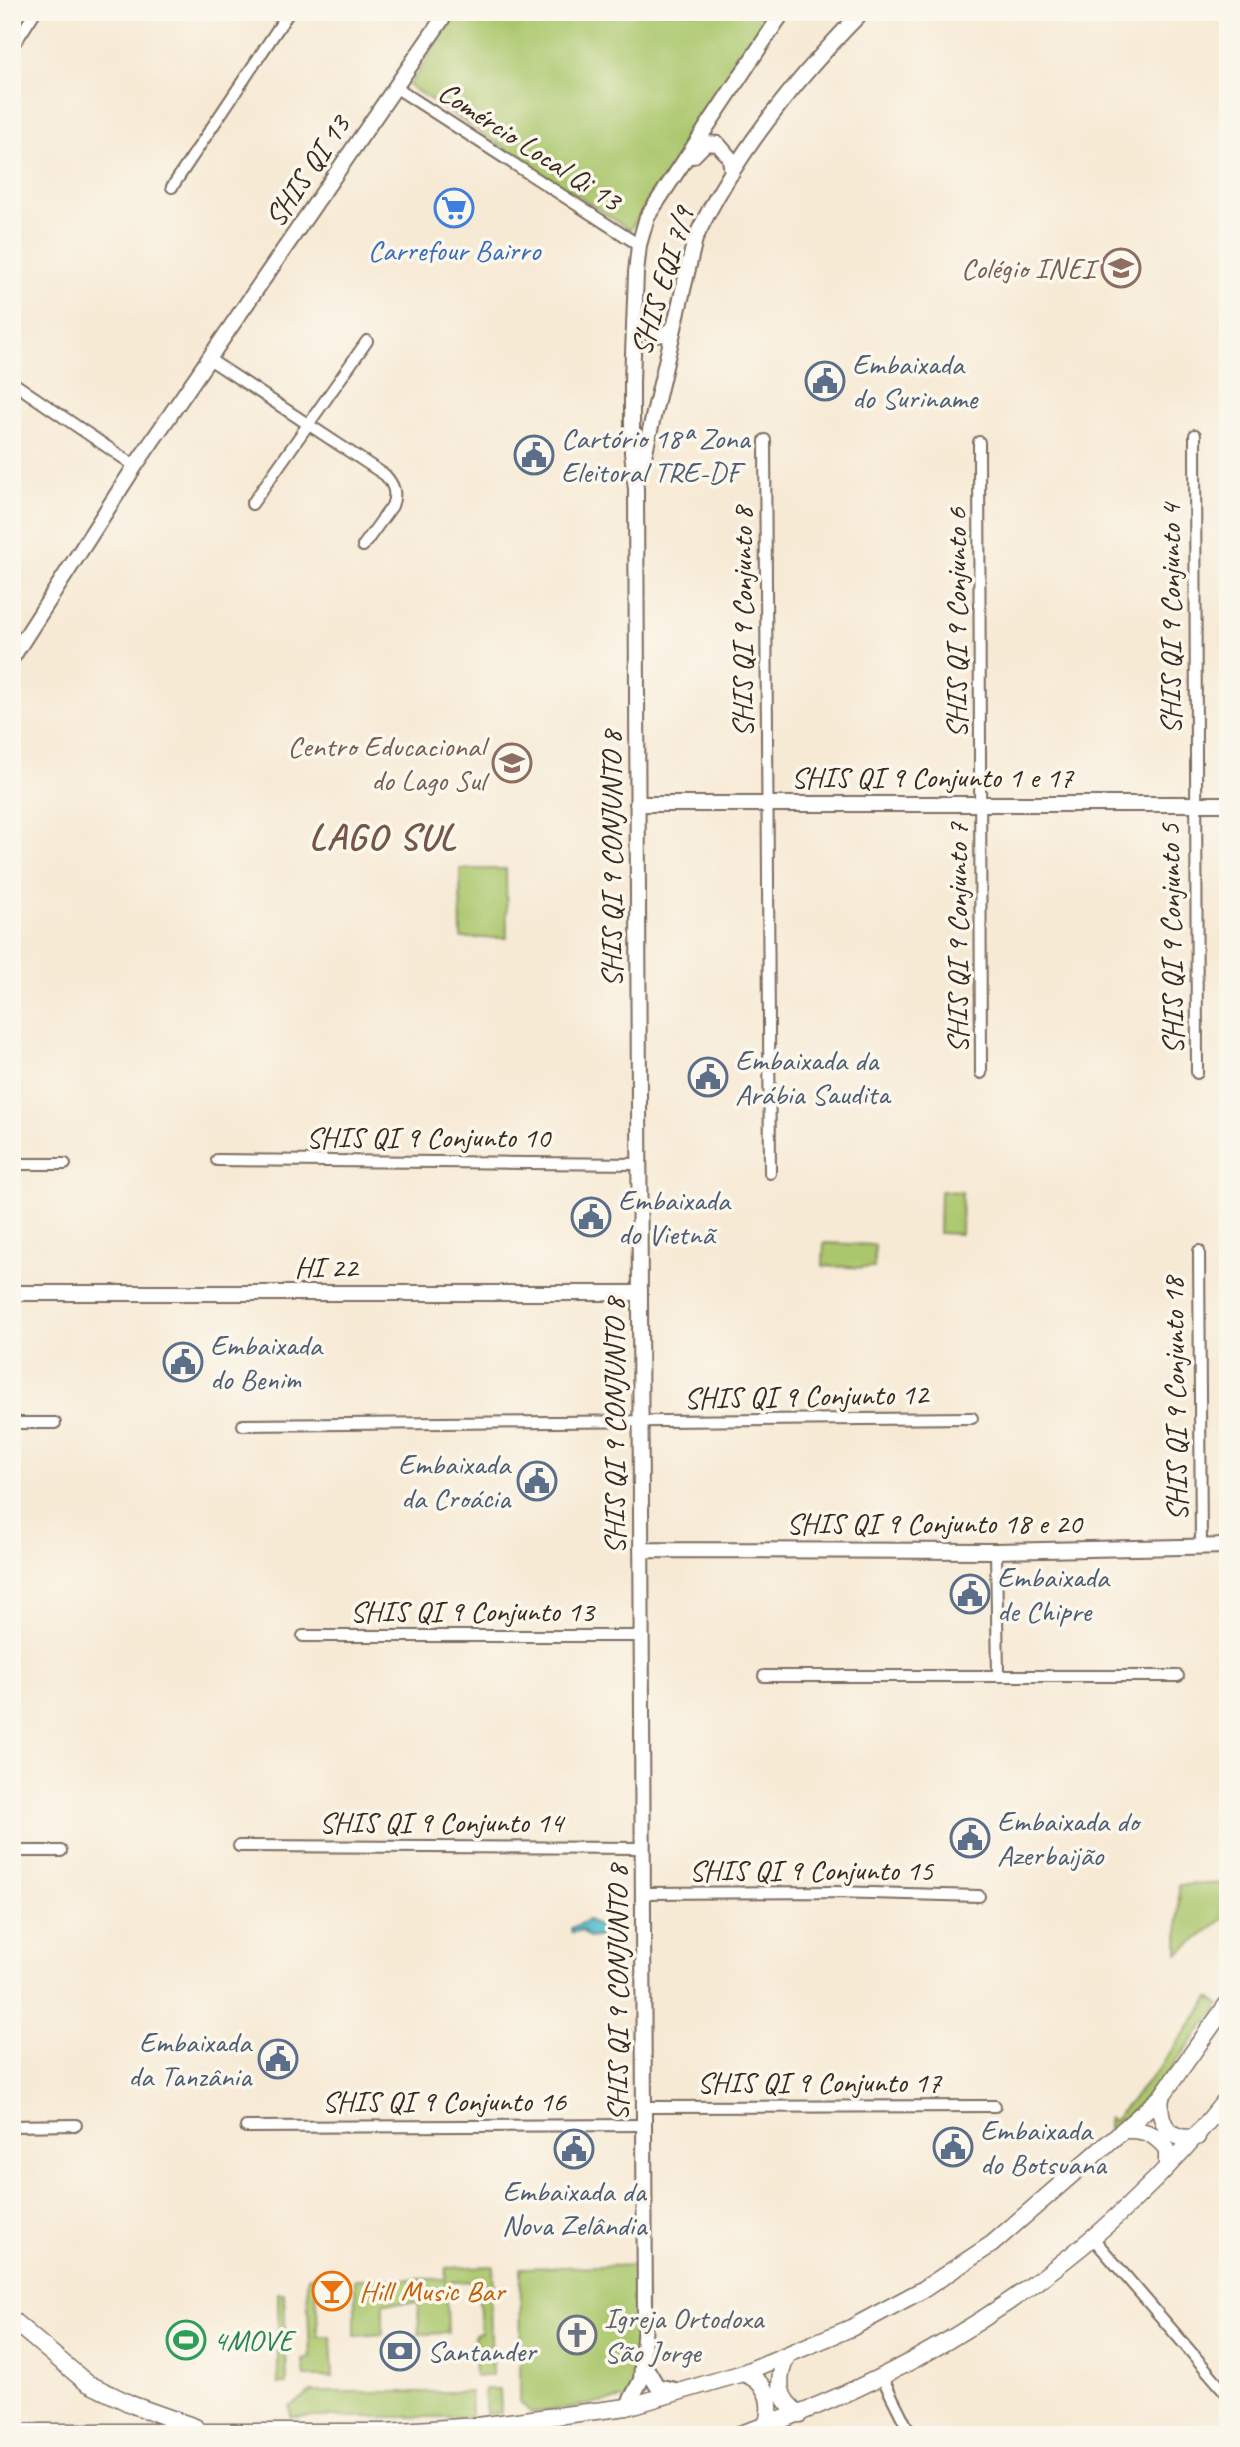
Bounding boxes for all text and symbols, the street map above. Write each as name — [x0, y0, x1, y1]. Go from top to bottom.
street label: Comércio Local Qi 13 — [431, 73, 631, 221]
street label: SHIS QI 13 — [256, 106, 360, 234]
supermarket icon: Carrefour Bairro — [433, 187, 475, 229]
street label: SHIS EQI 7/9 — [621, 200, 703, 360]
place label: Carrefour Bairro — [368, 231, 542, 269]
school or university icon: Colégio INEI — [1100, 247, 1142, 289]
place label: Colégio INEI — [961, 249, 1100, 287]
place label: Embaixada do Suriname — [852, 345, 979, 417]
public building icon: Embaixada do Suriname — [804, 360, 846, 402]
place label: Cartório 18ª Zona Eleitoral TRE-DF — [561, 419, 752, 491]
public building icon: Cartório 18ª Zona Eleitoral TRE-DF — [513, 434, 555, 476]
street label: SHIS QI 9 Conjunto 4 — [1151, 501, 1189, 734]
street label: SHIS QI 9 Conjunto 8 — [723, 504, 761, 737]
street label: SHIS QI 9 Conjunto 6 — [937, 506, 975, 738]
place label: Centro Educacional do Lago Sul — [288, 727, 490, 799]
street label: SHIS QI 9 CONJUNTO 8 — [592, 728, 630, 987]
school or university icon: Centro Educacional do Lago Sul — [491, 742, 533, 784]
street label: SHIS QI 9 Conjunto 1 e 17 — [791, 758, 1074, 796]
district label: LAGO SUL — [309, 813, 457, 860]
street label: SHIS QI 9 Conjunto 7 — [938, 821, 976, 1053]
street label: SHIS QI 9 Conjunto 5 — [1150, 822, 1192, 1055]
place label: Embaixada da Arábia Saudita — [735, 1041, 892, 1113]
public building icon: Embaixada da Arábia Saudita — [687, 1056, 729, 1098]
street label: SHIS QI 9 Conjunto 10 — [306, 1118, 553, 1156]
place label: Embaixada do Vietnã — [618, 1181, 732, 1253]
public building icon: Embaixada do Vietnã — [570, 1196, 612, 1238]
street label: HI 22 — [294, 1248, 360, 1286]
street label: SHIS QI 9 Conjunto 18 — [1154, 1274, 1196, 1521]
street label: SHIS QI 9 CONJUNTO 8 — [595, 1295, 633, 1554]
place label: Embaixada do Benim — [210, 1326, 324, 1398]
public building icon: Embaixada do Benim — [162, 1341, 204, 1383]
street label: SHIS QI 9 Conjunto 12 — [684, 1375, 931, 1417]
place label: Embaixada da Croácia — [398, 1445, 512, 1517]
public building icon: Embaixada da Croácia — [516, 1460, 558, 1502]
street label: SHIS QI 9 Conjunto 18 e 20 — [786, 1504, 1084, 1542]
place label: Embaixada de Chipre — [997, 1558, 1111, 1630]
public building icon: Embaixada de Chipre — [949, 1573, 991, 1615]
street label: SHIS QI 9 Conjunto 13 — [350, 1592, 597, 1630]
place label: Embaixada do Azerbaijão — [997, 1802, 1142, 1874]
street label: SHIS QI 9 Conjunto 14 — [319, 1803, 566, 1841]
public building icon: Embaixada do Azerbaijão — [949, 1817, 991, 1859]
street label: SHIS QI 9 Conjunto 15 — [689, 1851, 935, 1889]
street label: SHIS QI 9 CONJUNTO 8 — [598, 1862, 636, 2121]
place label: Embaixada da Tanzânia — [128, 2023, 253, 2095]
public building icon: Embaixada da Tanzânia — [257, 2038, 299, 2080]
street label: SHIS QI 9 Conjunto 17 — [697, 2063, 943, 2101]
street label: SHIS QI 9 Conjunto 16 — [322, 2082, 568, 2120]
place label: Embaixada do Botsuana — [980, 2111, 1108, 2183]
public building icon: Embaixada do Botsuana — [932, 2126, 974, 2168]
public building icon: Embaixada da Nova Zelândia — [553, 2128, 595, 2170]
place label: Embaixada da Nova Zelândia — [502, 2172, 648, 2244]
bar icon: Hill Music Bar — [311, 2270, 353, 2312]
place label: Hill Music Bar — [359, 2272, 507, 2310]
place label: Igreja Ortodoxa São Jorge — [604, 2299, 765, 2371]
church icon: Igreja Ortodoxa São Jorge — [556, 2314, 598, 2356]
sports icon: 4MOVE — [165, 2319, 207, 2361]
place label: 4MOVE — [213, 2321, 296, 2359]
bank icon: Santander — [379, 2330, 421, 2372]
place label: Santander — [427, 2332, 538, 2370]

